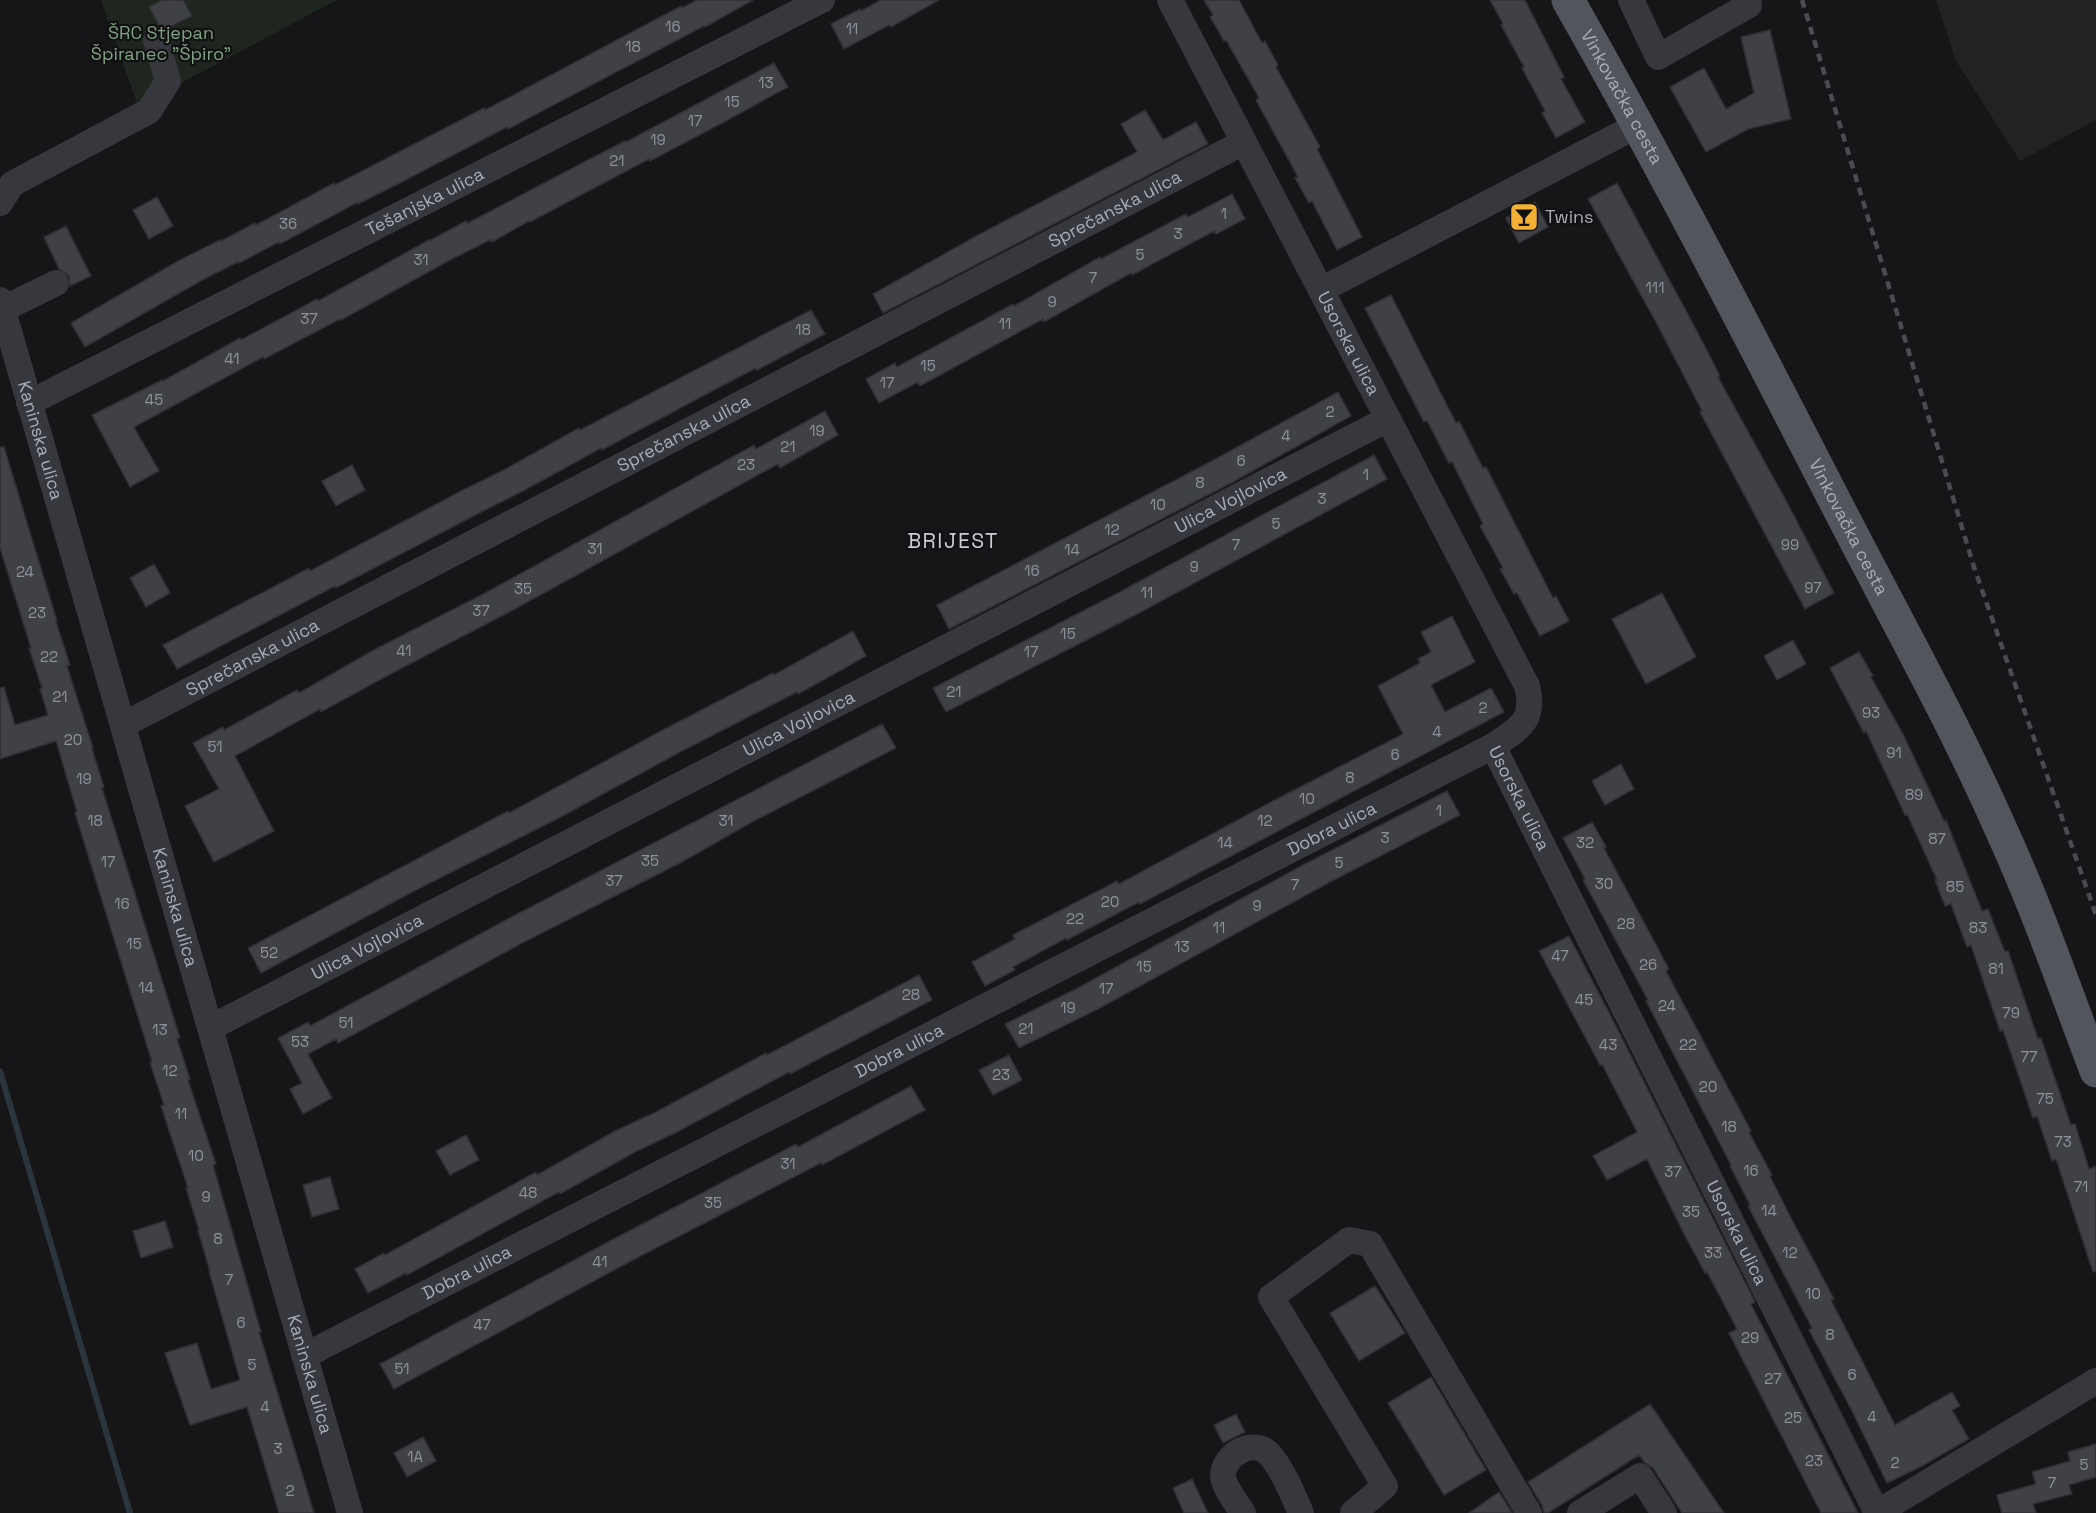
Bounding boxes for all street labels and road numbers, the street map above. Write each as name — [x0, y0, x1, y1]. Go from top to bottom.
street label: Vinkovačka cesta — [1576, 25, 1669, 168]
street label: Tešanjska ulica — [362, 162, 488, 241]
street label: Sprečanska ulica — [1044, 165, 1185, 253]
street label: Usorska ulica — [1313, 287, 1386, 399]
street label: Kaninska ulica — [13, 378, 69, 502]
street label: Sprečanska ulica — [613, 389, 754, 477]
street label: Vinkovačka cesta — [1804, 455, 1894, 599]
street label: Ulica Vojlovica — [1171, 461, 1290, 538]
street label: Sprečanska ulica — [182, 613, 323, 701]
street label: Ulica Vojlovica — [739, 685, 859, 762]
street label: Usorska ulica — [1484, 742, 1555, 854]
street label: Dobra ulica — [1283, 796, 1380, 861]
street label: Kaninska ulica — [148, 845, 204, 969]
street label: Ulica Vojlovica — [307, 908, 427, 985]
street label: Dobra ulica — [851, 1018, 947, 1083]
street label: Usorska ulica — [1701, 1176, 1773, 1289]
street label: Dobra ulica — [418, 1240, 515, 1304]
street label: Kaninska ulica — [282, 1312, 339, 1436]

